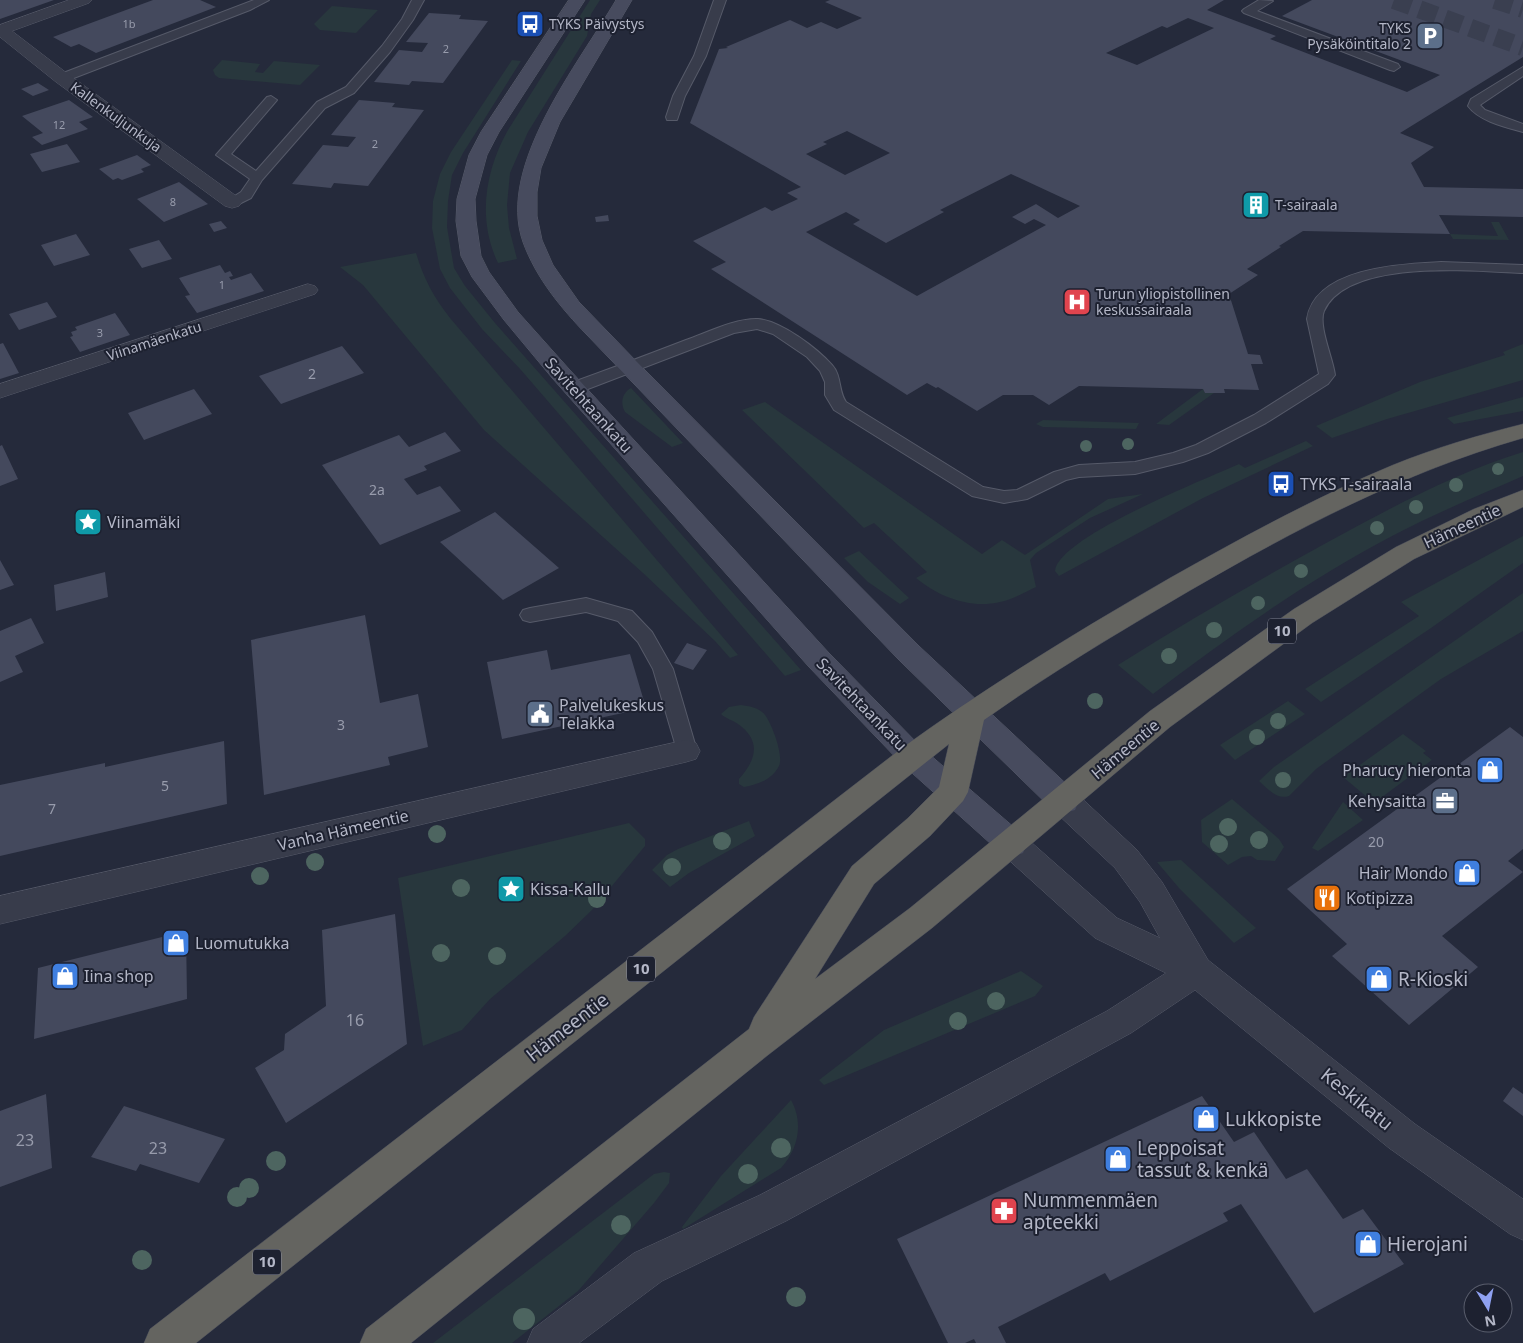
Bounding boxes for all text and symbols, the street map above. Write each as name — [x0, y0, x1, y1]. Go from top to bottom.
bus stop icon: TYKS Päivystys — [515, 9, 545, 39]
place label: TYKS Päivystys — [549, 14, 645, 33]
house number: 1b — [122, 16, 136, 31]
place label: TYKS Pysäköintitalo 2 — [1307, 18, 1411, 53]
parking icon: TYKS Pysäköintitalo 2 — [1415, 21, 1445, 51]
house number: 2 — [443, 41, 449, 56]
street label: Kallenkuljunkuja — [67, 77, 166, 156]
house number: 12 — [53, 117, 65, 132]
house number: 2 — [372, 136, 378, 151]
building icon: T-sairaala — [1241, 190, 1271, 220]
house number: 8 — [170, 194, 176, 209]
place label: T-sairaala — [1275, 195, 1338, 214]
house number: 1 — [219, 277, 225, 292]
place label: Turun yliopistollinen keskussairaala — [1096, 284, 1230, 319]
hospital icon: Turun yliopistollinen keskussairaala — [1062, 287, 1092, 317]
street label: Viinamäenkatu — [104, 316, 204, 365]
house number: 3 — [97, 325, 103, 340]
street label: Savitehtaankatu — [540, 352, 638, 458]
house number: 2 — [308, 364, 316, 383]
bus stop icon: TYKS T-sairaala — [1266, 469, 1296, 499]
place label: TYKS T-sairaala — [1300, 473, 1412, 495]
house number: 2a — [369, 480, 385, 499]
street label: Hämeentie — [1420, 499, 1504, 553]
place icon: Viinamäki — [73, 507, 103, 537]
place label: Viinamäki — [107, 511, 180, 533]
road number: 10 — [1268, 618, 1296, 644]
street label: Savitehtaankatu — [812, 653, 912, 755]
place label: Palvelukeskus Telakka — [559, 694, 664, 734]
public building icon: Palvelukeskus Telakka — [525, 699, 555, 729]
street label: Hämeentie — [1086, 714, 1164, 784]
house number: 3 — [337, 715, 345, 734]
shop icon: Pharucy hieronta — [1475, 755, 1505, 785]
place label: Pharucy hieronta — [1342, 759, 1471, 781]
house number: 5 — [161, 776, 169, 795]
office icon: Kehysaitta — [1430, 786, 1460, 816]
place label: Kehysaitta — [1348, 790, 1426, 812]
house number: 7 — [48, 799, 56, 818]
street label: Vanha Hämeentie — [275, 804, 411, 856]
house number: 20 — [1368, 832, 1384, 851]
shop icon: Hair Mondo — [1452, 858, 1482, 888]
place label: Hair Mondo — [1359, 862, 1448, 884]
place icon: Kissa-Kallu — [496, 874, 526, 904]
place label: Kissa-Kallu — [530, 878, 611, 900]
restaurant icon: Kotipizza — [1312, 883, 1342, 913]
place label: Kotipizza — [1346, 887, 1413, 909]
shop icon: Luomutukka — [161, 928, 191, 958]
place label: Luomutukka — [195, 932, 290, 954]
road number: 10 — [627, 956, 655, 982]
shop icon: Iina shop — [50, 961, 80, 991]
shop icon: R-Kioski — [1364, 964, 1394, 994]
place label: Iina shop — [84, 965, 154, 987]
place label: R-Kioski — [1398, 966, 1468, 992]
street label: Hämeentie — [520, 987, 614, 1067]
house number: 16 — [346, 1009, 364, 1031]
street label: Keskikatu — [1315, 1062, 1399, 1136]
shop icon: Lukkopiste — [1191, 1104, 1221, 1134]
place label: Lukkopiste — [1225, 1106, 1322, 1132]
house number: 23 — [16, 1129, 34, 1151]
place label: Leppoisat tassut & kenkä — [1137, 1135, 1269, 1183]
house number: 23 — [149, 1137, 167, 1159]
shop icon: Leppoisat tassut & kenkä — [1103, 1144, 1133, 1174]
place label: Nummenmäen apteekki — [1023, 1187, 1158, 1235]
pharmacy icon: Nummenmäen apteekki — [989, 1196, 1019, 1226]
shop icon: Hierojani — [1353, 1229, 1383, 1259]
place label: Hierojani — [1387, 1231, 1468, 1257]
road number: 10 — [253, 1250, 281, 1274]
north arrow — [1463, 1283, 1513, 1333]
text: N — [1483, 1311, 1498, 1332]

